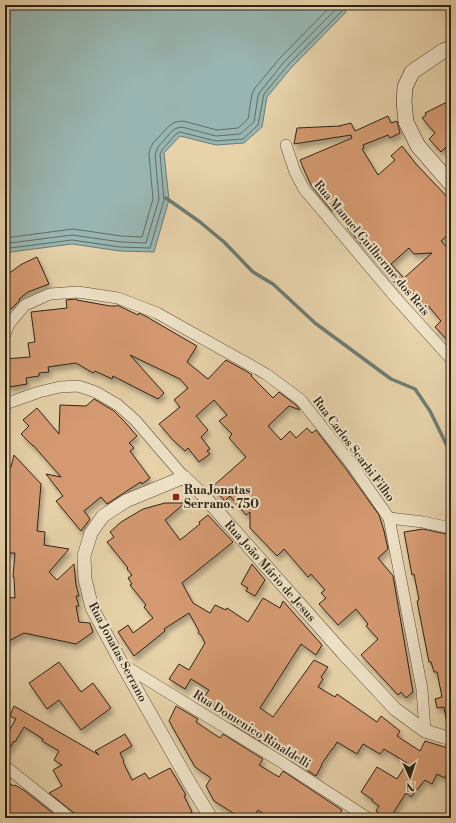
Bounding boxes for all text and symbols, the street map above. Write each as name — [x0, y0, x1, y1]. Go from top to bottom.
street label: Rua Manuel Guilherme dos Reis — [311, 178, 433, 319]
street label: Rua Carlos Scarbi Filho — [309, 394, 398, 505]
place label: Rua Jonatas Serrano, 750 — [184, 483, 259, 512]
marker: Rua Jonatas Serrano, 750 — [171, 492, 181, 502]
street label: Rua João Mário de Jesus — [221, 518, 319, 625]
street label: Rua Jonatas Serrano — [85, 600, 150, 705]
street label: Rua Domenico Rinaldelli — [190, 687, 313, 772]
north arrow — [390, 757, 430, 797]
text: N — [405, 779, 415, 793]

